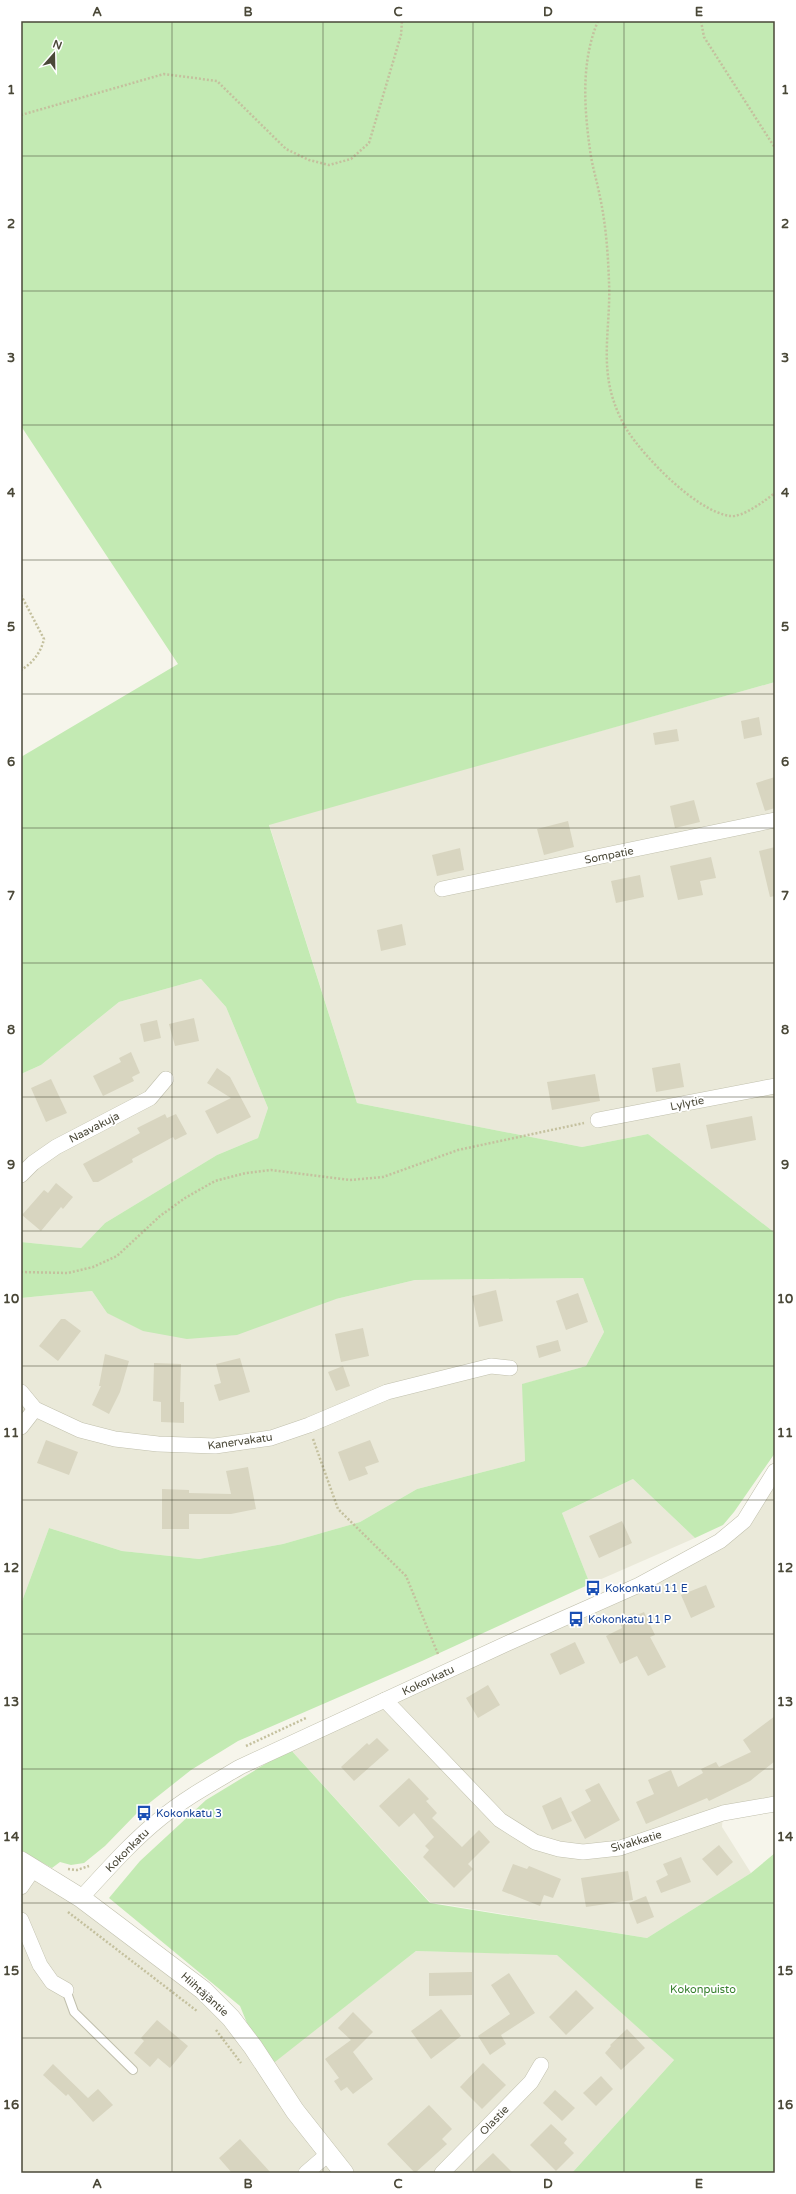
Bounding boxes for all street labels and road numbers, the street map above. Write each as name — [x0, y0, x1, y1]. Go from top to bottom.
street label: Sompatie — [583, 844, 635, 867]
street label: Lylytie — [669, 1094, 705, 1113]
street label: Naavakuja — [67, 1109, 122, 1146]
street label: Kanervakatu — [207, 1431, 273, 1452]
street label: Kokonkatu — [400, 1663, 456, 1698]
street label: Kokonkatu — [103, 1826, 152, 1875]
street label: Sivakkatie — [609, 1828, 663, 1855]
street label: Hiihtäjäntie — [178, 1970, 231, 2019]
street label: Olastie — [477, 2103, 512, 2138]

